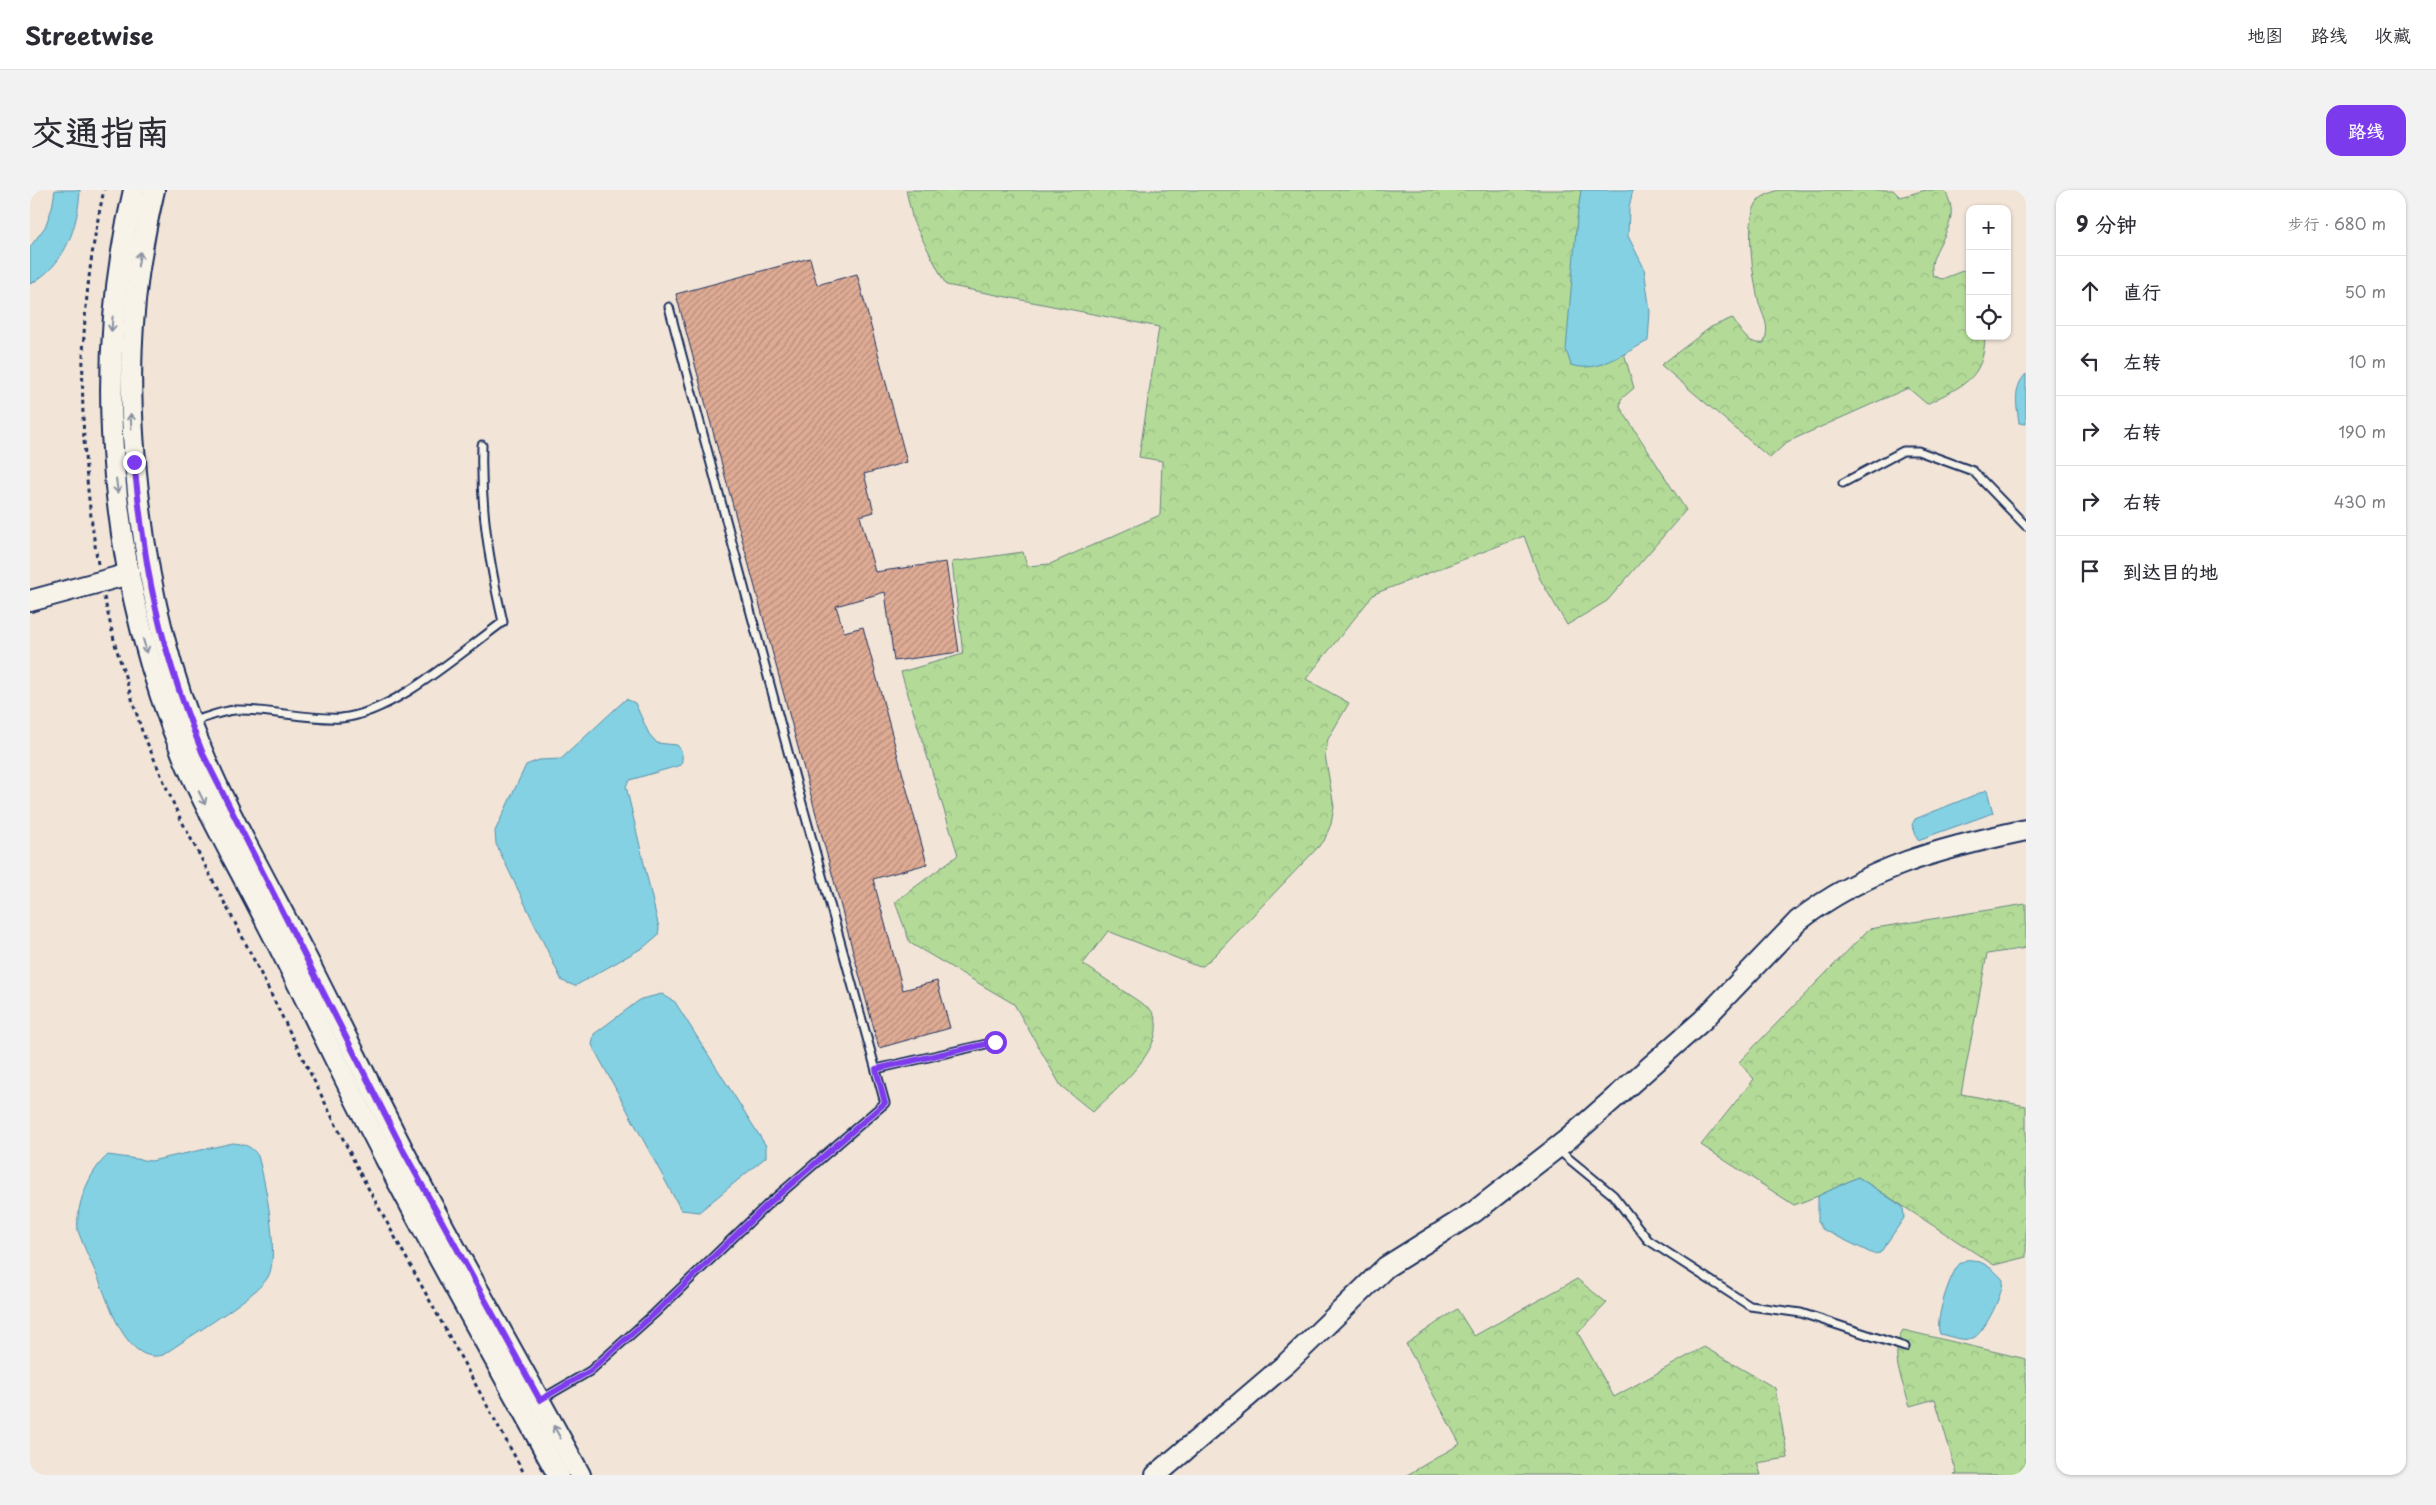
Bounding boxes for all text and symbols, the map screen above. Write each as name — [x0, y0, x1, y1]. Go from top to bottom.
text: Streetwise — [25, 17, 154, 53]
text: 地图 — [2247, 21, 2283, 48]
text: 路线 — [2311, 21, 2347, 48]
text: 收藏 — [2375, 21, 2411, 48]
text: 交通指南 — [30, 104, 170, 157]
button: 路线 — [2326, 105, 2406, 156]
map controls — [1966, 205, 2011, 340]
button: + — [1966, 205, 2011, 250]
text: 9 分钟 — [2076, 207, 2137, 239]
text: 步行 · 680 m — [2288, 211, 2386, 235]
button: − — [1966, 250, 2011, 295]
one-way arrow — [135, 252, 145, 268]
icon: ahead — [2076, 277, 2104, 305]
text: 直行 — [2123, 277, 2161, 305]
text: 50 m — [2345, 279, 2386, 303]
button: locate — [1966, 295, 2011, 340]
one-way arrow — [108, 316, 117, 332]
icon: left — [2076, 347, 2104, 375]
text: 左转 — [2123, 347, 2161, 375]
text: 10 m — [2349, 349, 2386, 373]
one-way arrow — [126, 414, 135, 430]
icon: right — [2076, 417, 2104, 445]
text: 右转 — [2123, 417, 2161, 445]
text: 190 m — [2338, 419, 2386, 443]
route end — [123, 451, 146, 474]
one-way arrow — [112, 478, 122, 494]
icon: right — [2076, 487, 2104, 515]
text: 右转 — [2123, 487, 2161, 515]
text: 430 m — [2334, 489, 2386, 513]
icon: arrive — [2076, 557, 2104, 585]
text: 到达目的地 — [2123, 557, 2218, 585]
one-way arrow — [141, 638, 151, 654]
one-way arrow — [198, 790, 207, 805]
route start — [984, 1031, 1007, 1054]
one-way arrow — [552, 1425, 562, 1440]

